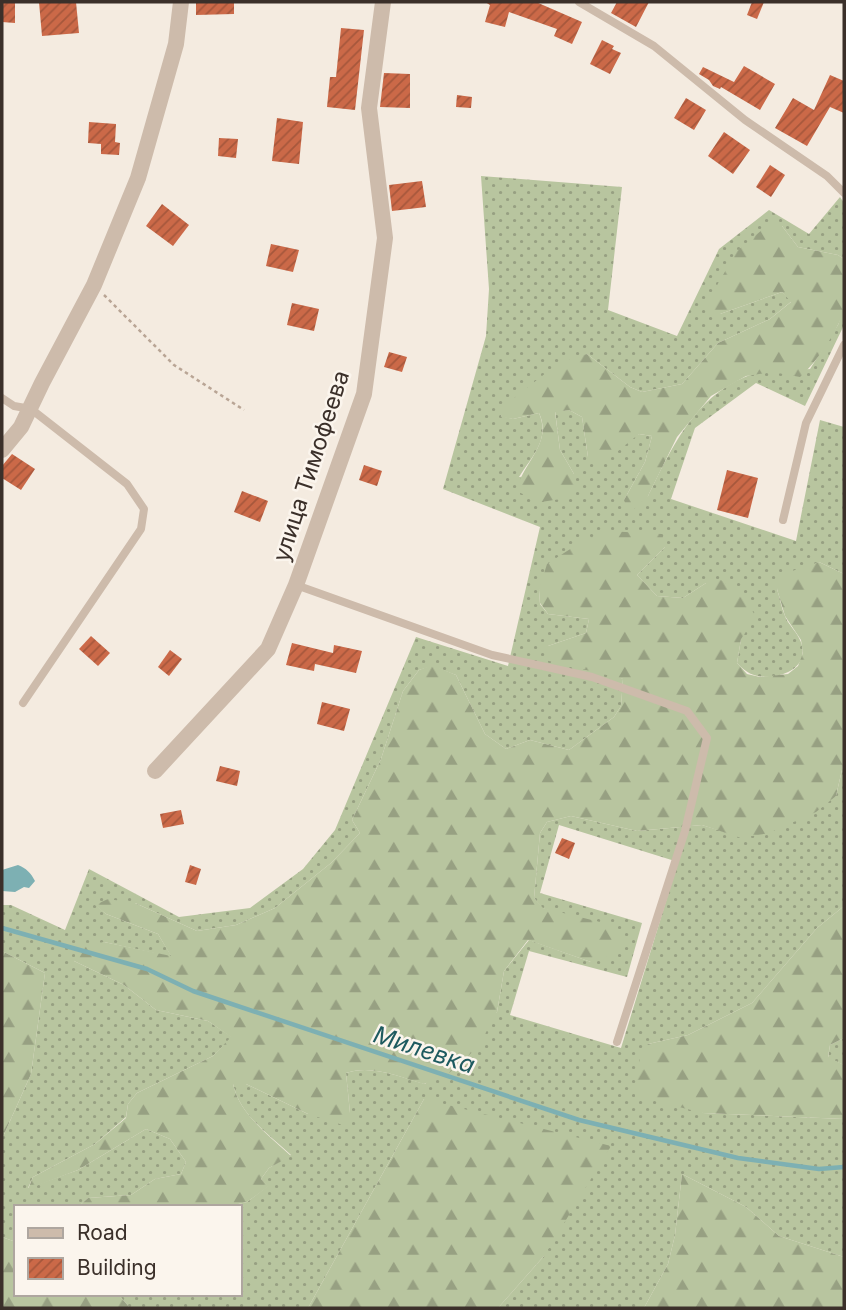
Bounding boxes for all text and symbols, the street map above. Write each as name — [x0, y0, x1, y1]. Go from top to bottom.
street label: улица Тимофеева — [267, 367, 355, 565]
water label: Милевка — [370, 1020, 478, 1080]
legend — [14, 1205, 242, 1296]
text: Road — [77, 1220, 128, 1245]
text: Building — [77, 1255, 157, 1280]

